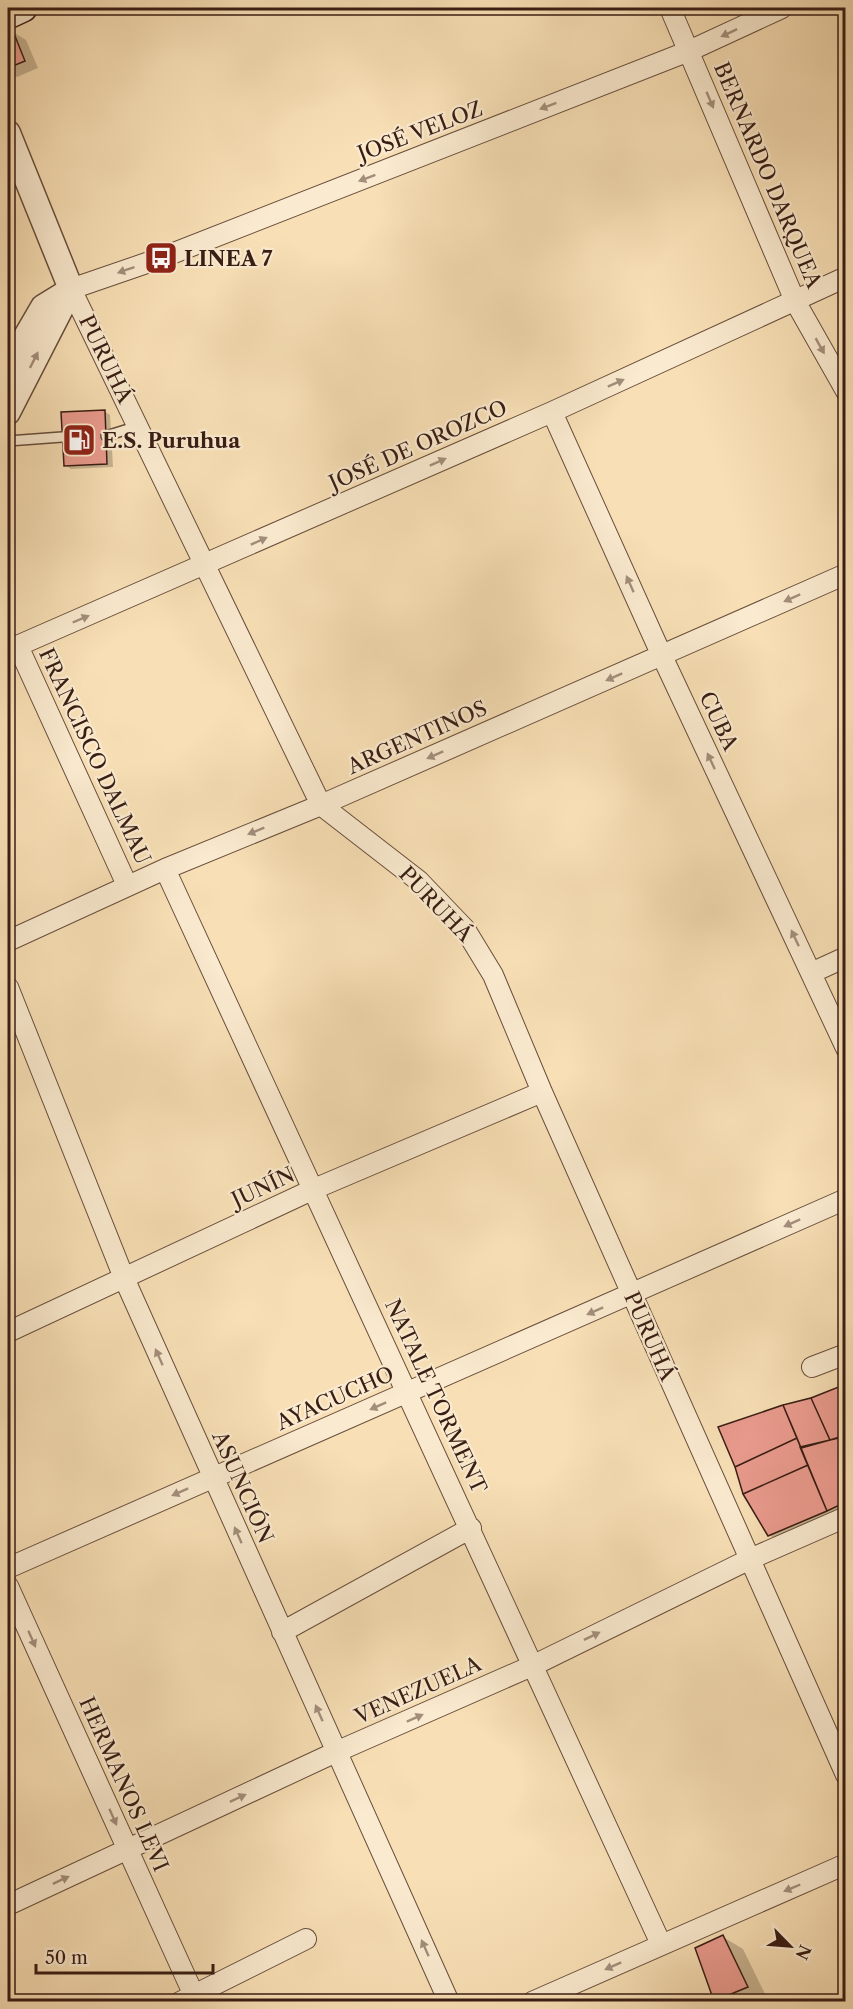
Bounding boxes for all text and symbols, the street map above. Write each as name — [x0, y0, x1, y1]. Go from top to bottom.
one-way arrow — [720, 28, 737, 37]
street label: BERNARDO DARQUEA — [709, 58, 827, 292]
one-way arrow — [705, 91, 714, 108]
street label: JOSÉ VELOZ — [351, 96, 486, 167]
one-way arrow — [539, 102, 557, 112]
one-way arrow — [357, 173, 375, 183]
bus stop icon: LINEA 7 — [143, 240, 179, 276]
place label: LINEA 7 — [184, 246, 272, 271]
one-way arrow — [117, 266, 135, 276]
street label: PURUHÁ — [74, 311, 138, 408]
one-way arrow — [815, 338, 826, 354]
one-way arrow — [29, 351, 39, 369]
one-way arrow — [607, 378, 624, 387]
street label: JOSÉ DE OROZCO — [322, 395, 511, 497]
fuel station icon: E.S. Puruhua — [61, 422, 97, 458]
place label: E.S. Puruhua — [102, 428, 241, 453]
one-way arrow — [429, 458, 446, 467]
one-way arrow — [251, 536, 269, 546]
one-way arrow — [625, 575, 634, 593]
one-way arrow — [783, 593, 801, 603]
one-way arrow — [72, 614, 90, 624]
street label: FRANCISCO DALMAU — [34, 644, 156, 868]
one-way arrow — [605, 673, 623, 682]
street label: CUBA — [695, 688, 744, 755]
street label: ARGENTINOS — [342, 695, 491, 779]
one-way arrow — [426, 750, 444, 760]
one-way arrow — [707, 753, 716, 770]
one-way arrow — [247, 827, 265, 837]
street label: PURUHÁ — [394, 861, 478, 947]
one-way arrow — [790, 929, 799, 946]
street label: JUNÍN — [225, 1162, 298, 1214]
one-way arrow — [784, 1218, 801, 1227]
street label: PURUHÁ — [619, 1288, 681, 1385]
street label: NATALE TORMENT — [380, 1295, 492, 1497]
one-way arrow — [586, 1306, 603, 1315]
one-way arrow — [154, 1348, 164, 1366]
street label: AYACUCHO — [272, 1361, 398, 1435]
one-way arrow — [368, 1401, 386, 1411]
street label: ASUNCIÓN — [207, 1426, 279, 1547]
one-way arrow — [170, 1487, 188, 1497]
one-way arrow — [234, 1527, 243, 1544]
one-way arrow — [27, 1631, 36, 1648]
one-way arrow — [584, 1632, 601, 1641]
street label: VENEZUELA — [350, 1651, 485, 1729]
street label: HERMANOS LEVI — [74, 1693, 174, 1875]
one-way arrow — [313, 1704, 323, 1722]
one-way arrow — [406, 1712, 424, 1722]
one-way arrow — [229, 1794, 246, 1803]
one-way arrow — [108, 1808, 117, 1825]
one-way arrow — [52, 1876, 69, 1885]
one-way arrow — [783, 1883, 800, 1892]
north arrow — [760, 1916, 820, 1976]
scale bar — [36, 1937, 213, 1975]
one-way arrow — [420, 1940, 429, 1957]
text: N — [792, 1942, 816, 1963]
text: 50 m — [45, 1947, 88, 1969]
one-way arrow — [605, 1961, 622, 1970]

